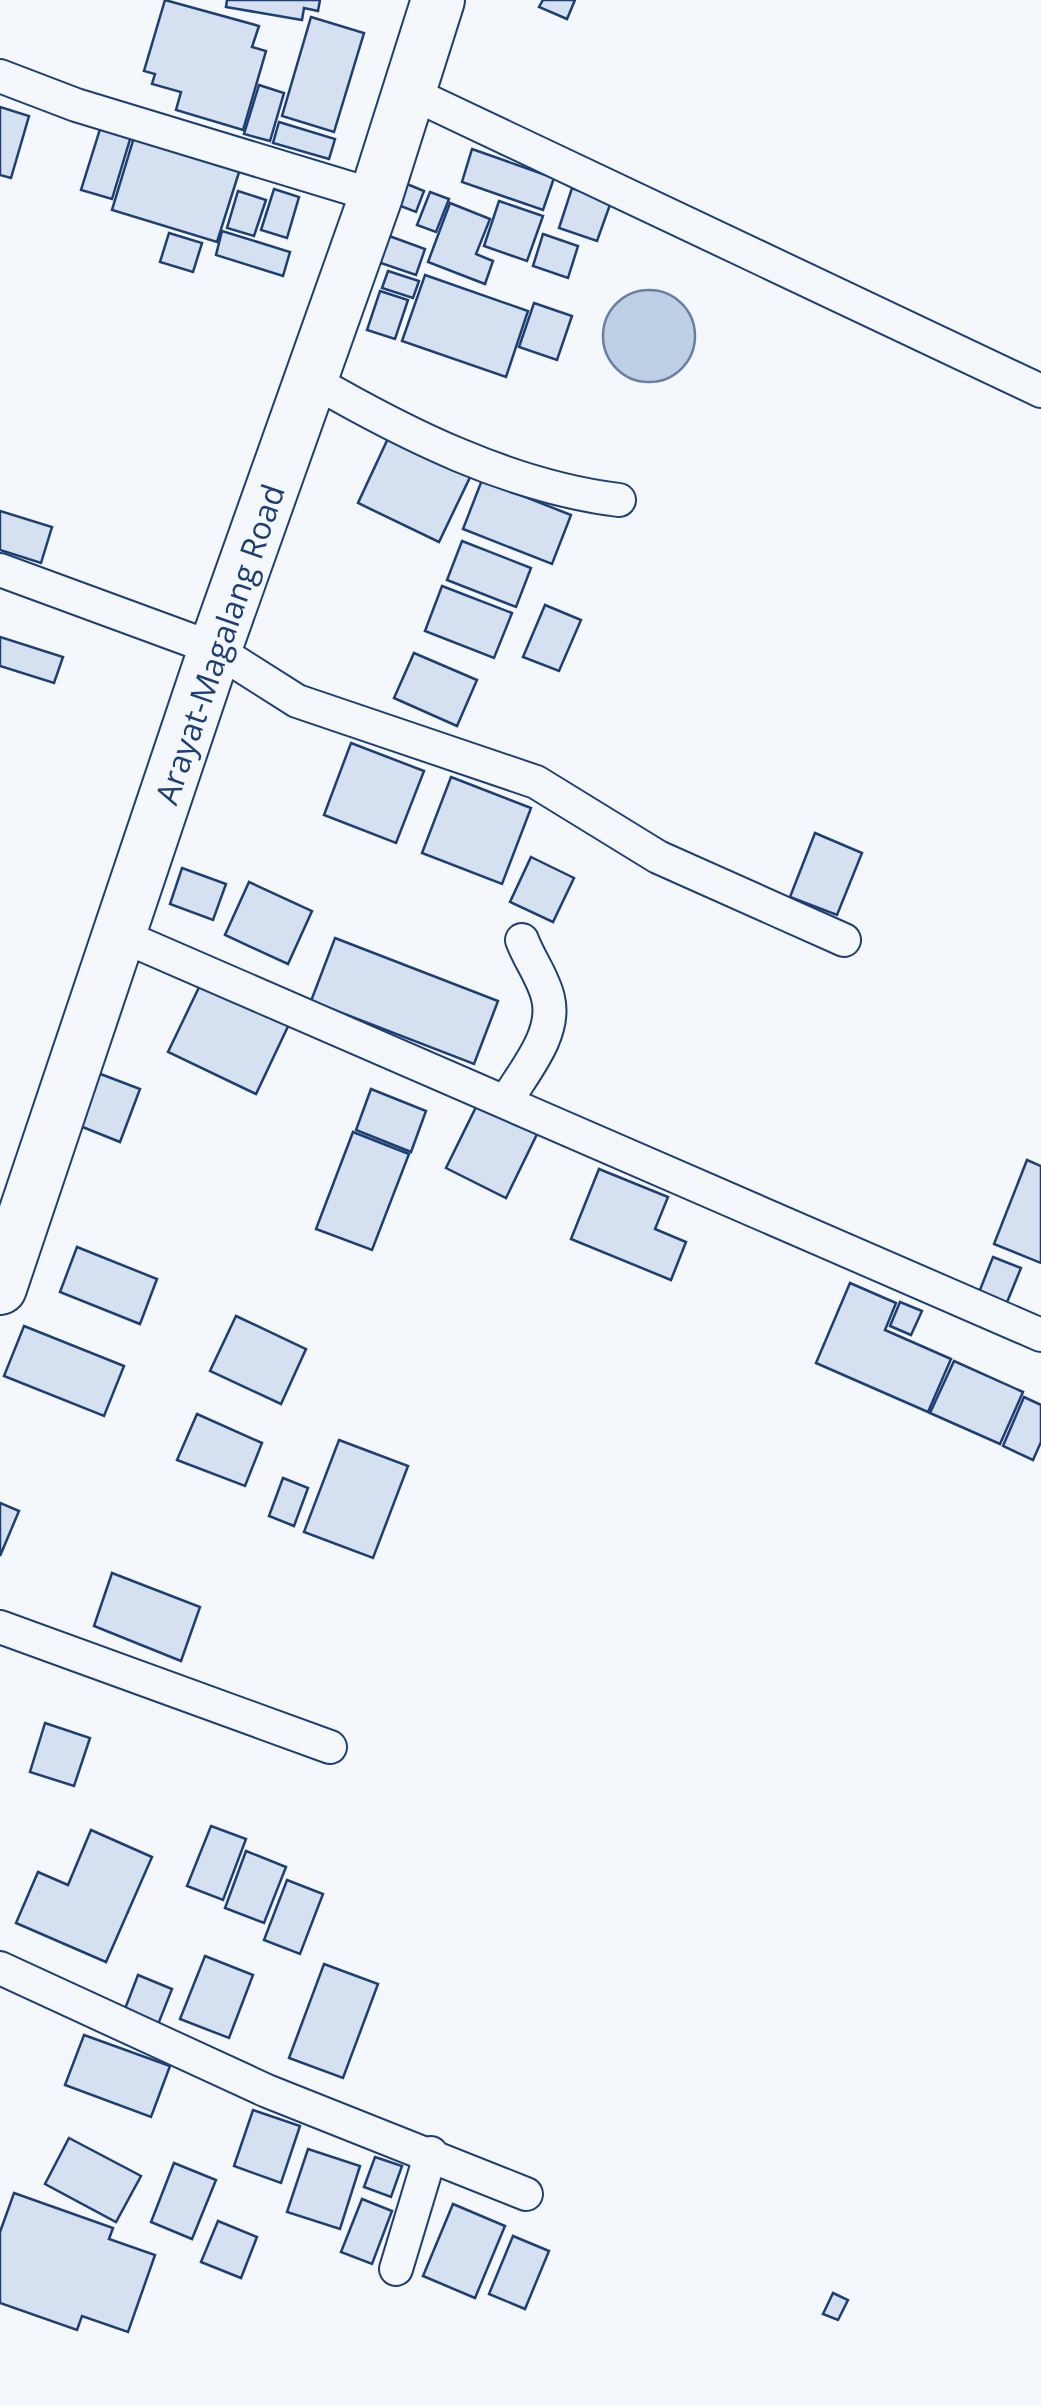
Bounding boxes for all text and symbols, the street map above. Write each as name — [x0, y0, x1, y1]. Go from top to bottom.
street label: Arayat-Magalang Road — [144, 478, 294, 810]

